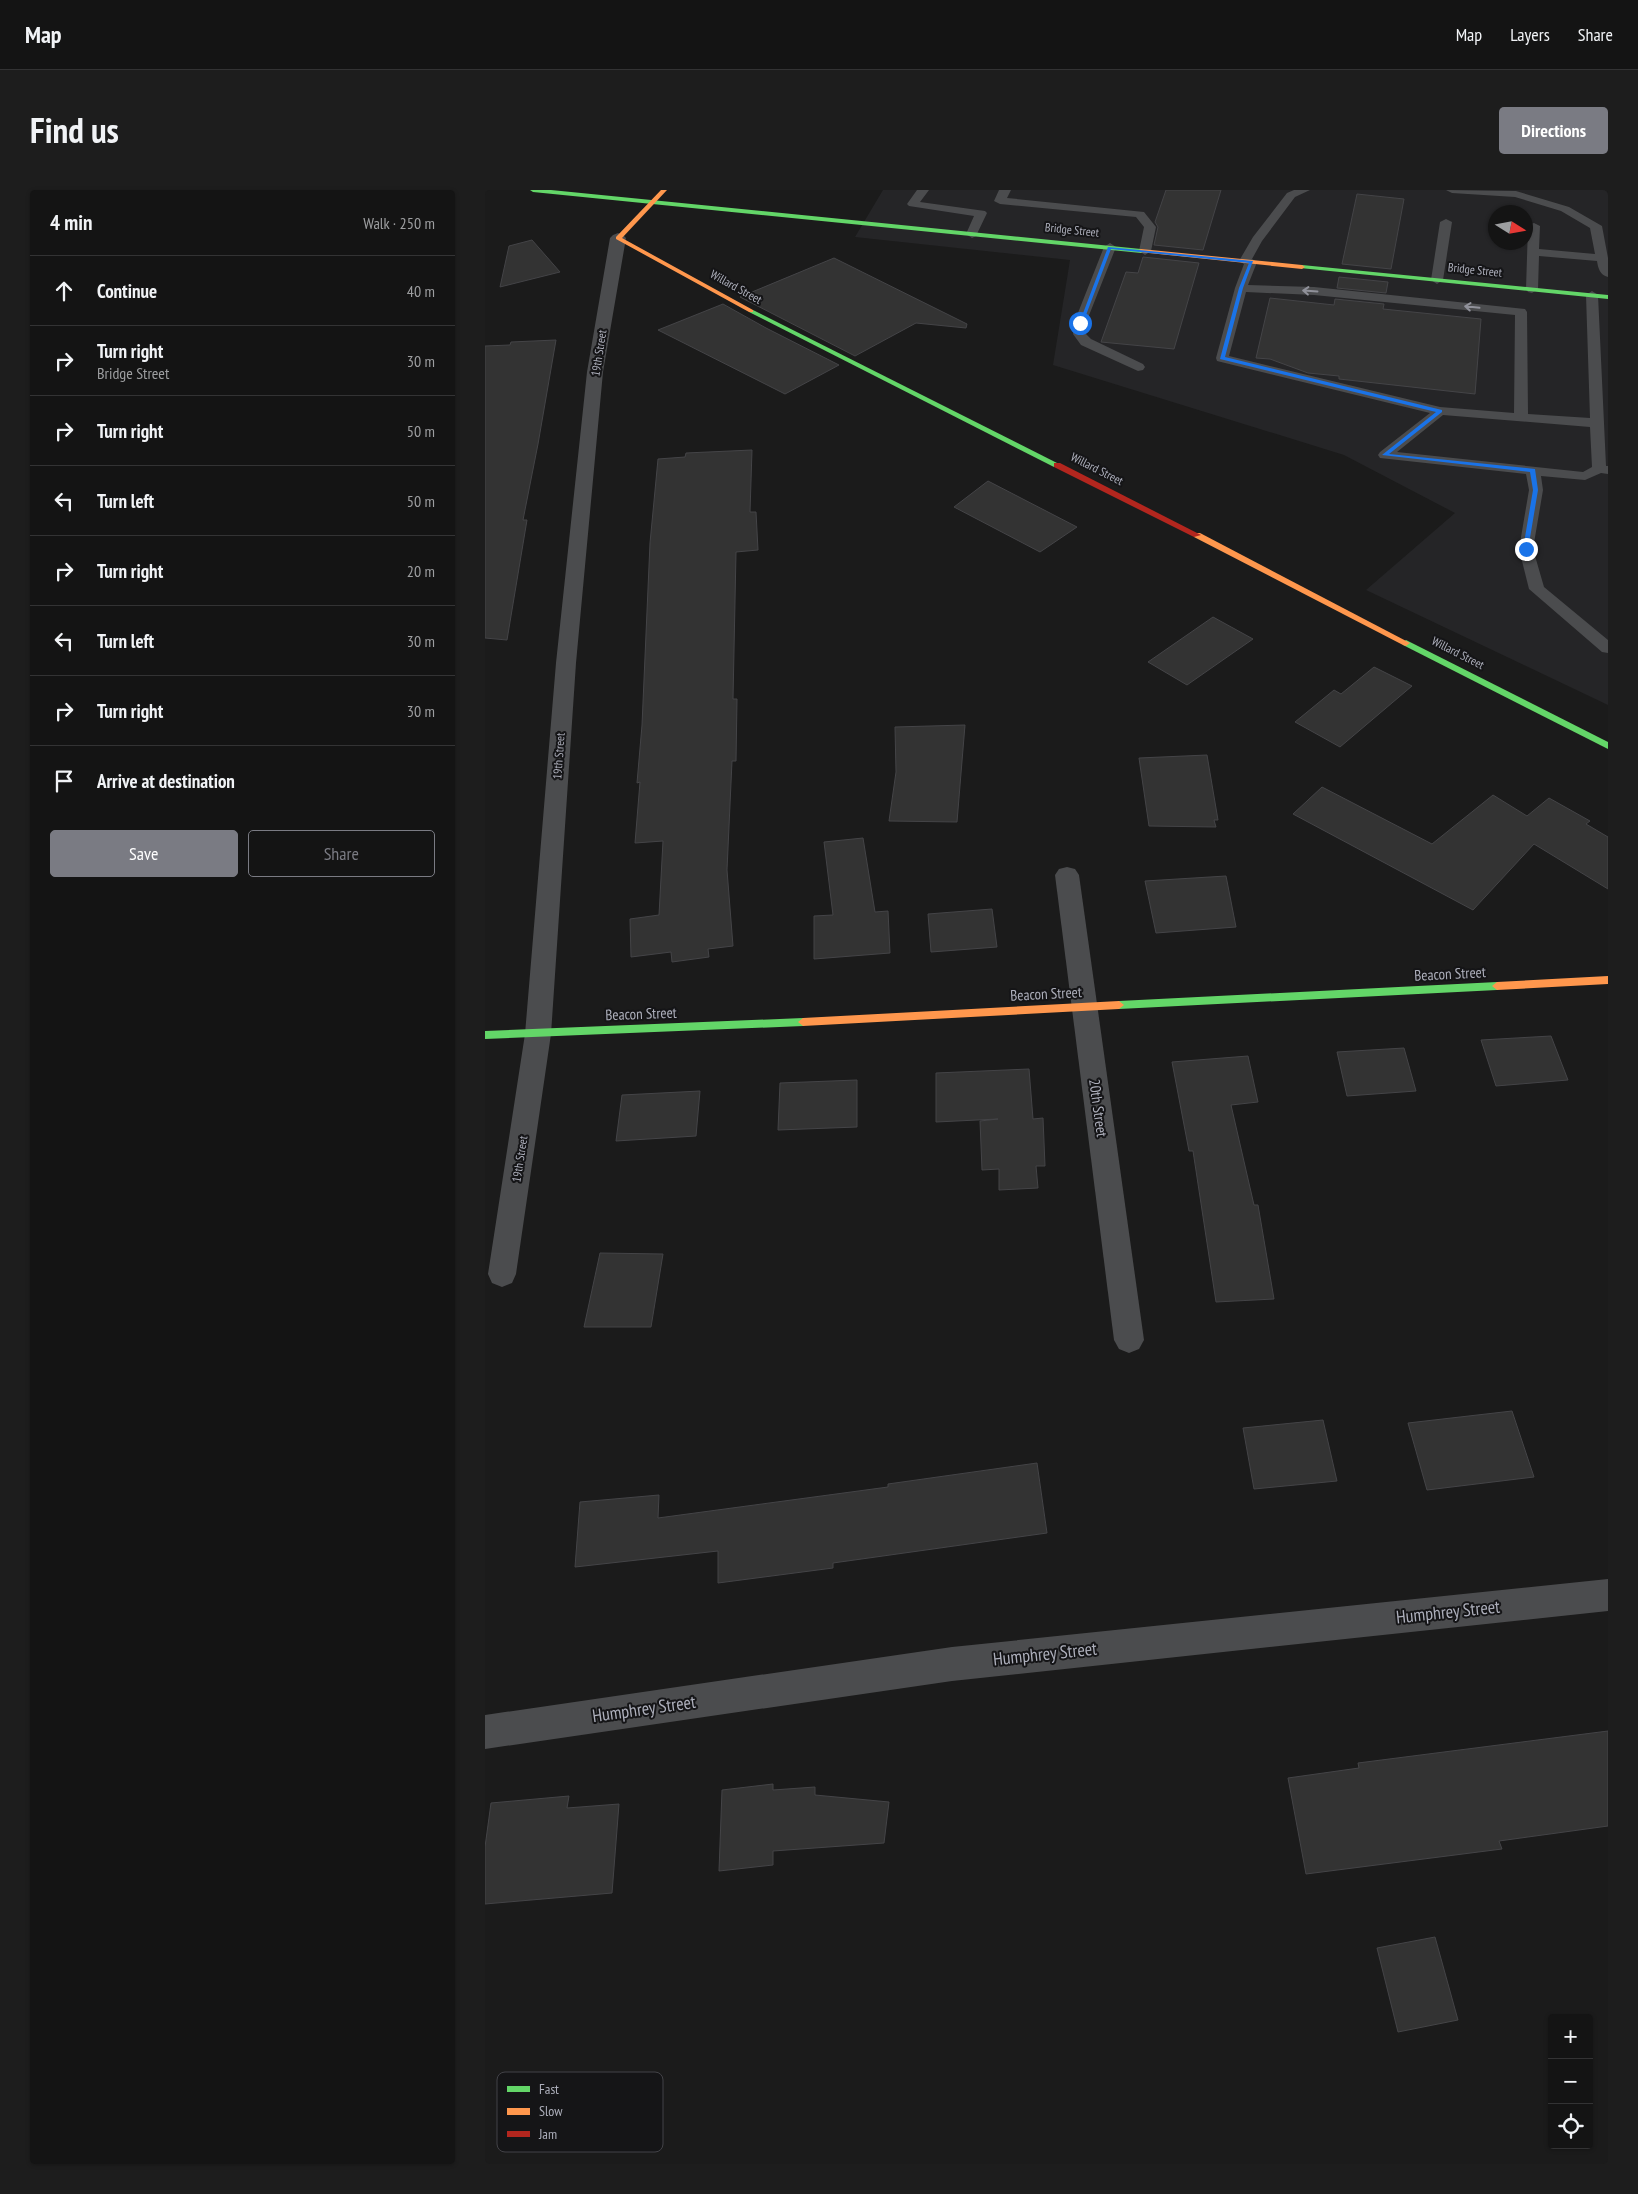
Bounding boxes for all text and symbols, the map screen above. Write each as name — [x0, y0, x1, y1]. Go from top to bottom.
text: Map — [25, 19, 62, 50]
text: Map — [1456, 23, 1482, 46]
text: Layers — [1510, 23, 1550, 46]
text: Share — [1578, 23, 1613, 46]
text: Find us — [30, 107, 119, 153]
button: Directions — [1499, 107, 1608, 154]
north arrow — [1488, 205, 1533, 250]
text: 4 min — [50, 209, 92, 236]
text: Walk · 250 m — [363, 213, 435, 233]
street label: Bridge Street — [1044, 219, 1101, 240]
street label: Bridge Street — [1447, 259, 1504, 280]
street label: Willard Street — [708, 266, 765, 307]
icon: ahead — [50, 277, 78, 305]
text: Continue — [97, 279, 157, 303]
text: 40 m — [407, 281, 435, 301]
one-way arrow — [1303, 287, 1319, 296]
one-way arrow — [1464, 303, 1480, 312]
route start — [1069, 312, 1092, 335]
street label: 19th Street — [587, 328, 610, 377]
text: Turn right — [97, 339, 163, 363]
icon: right — [50, 347, 78, 375]
text: 30 m — [407, 351, 435, 371]
text: Bridge Street — [97, 363, 169, 383]
icon: right — [50, 417, 78, 445]
text: Turn right — [97, 419, 163, 443]
text: 50 m — [407, 421, 435, 441]
street label: Willard Street — [1068, 449, 1127, 488]
icon: left — [50, 487, 78, 515]
text: Turn left — [97, 489, 154, 513]
text: 50 m — [407, 491, 435, 511]
route end — [1515, 538, 1538, 561]
icon: right — [50, 557, 78, 585]
text: Turn right — [97, 559, 163, 583]
text: 20 m — [407, 561, 435, 581]
icon: left — [50, 627, 78, 655]
text: Turn left — [97, 629, 154, 653]
text: 30 m — [407, 631, 435, 651]
street label: Willard Street — [1429, 633, 1488, 672]
icon: right — [50, 697, 78, 725]
text: Turn right — [97, 699, 163, 723]
text: 30 m — [407, 701, 435, 721]
street label: 19th Street — [549, 731, 568, 780]
icon: arrive — [50, 767, 78, 795]
text: Arrive at destination — [97, 769, 235, 793]
button: Save — [50, 830, 238, 877]
button: Share — [248, 830, 435, 877]
street label: Beacon Street — [1414, 962, 1486, 985]
street label: Beacon Street — [1010, 982, 1082, 1005]
street label: Beacon Street — [605, 1003, 677, 1024]
street label: 20th Street — [1085, 1078, 1112, 1138]
street label: 19th Street — [508, 1134, 531, 1183]
street label: Humphrey Street — [1395, 1595, 1501, 1628]
street label: Humphrey Street — [992, 1637, 1098, 1670]
street label: Humphrey Street — [591, 1690, 697, 1727]
map controls — [1548, 2014, 1593, 2149]
button: + — [1548, 2014, 1593, 2059]
button: − — [1548, 2059, 1593, 2104]
legend — [497, 2072, 663, 2152]
text: Fast — [539, 2080, 559, 2098]
text: Slow — [539, 2102, 563, 2120]
button: locate — [1548, 2104, 1593, 2149]
text: Jam — [538, 2125, 557, 2143]

